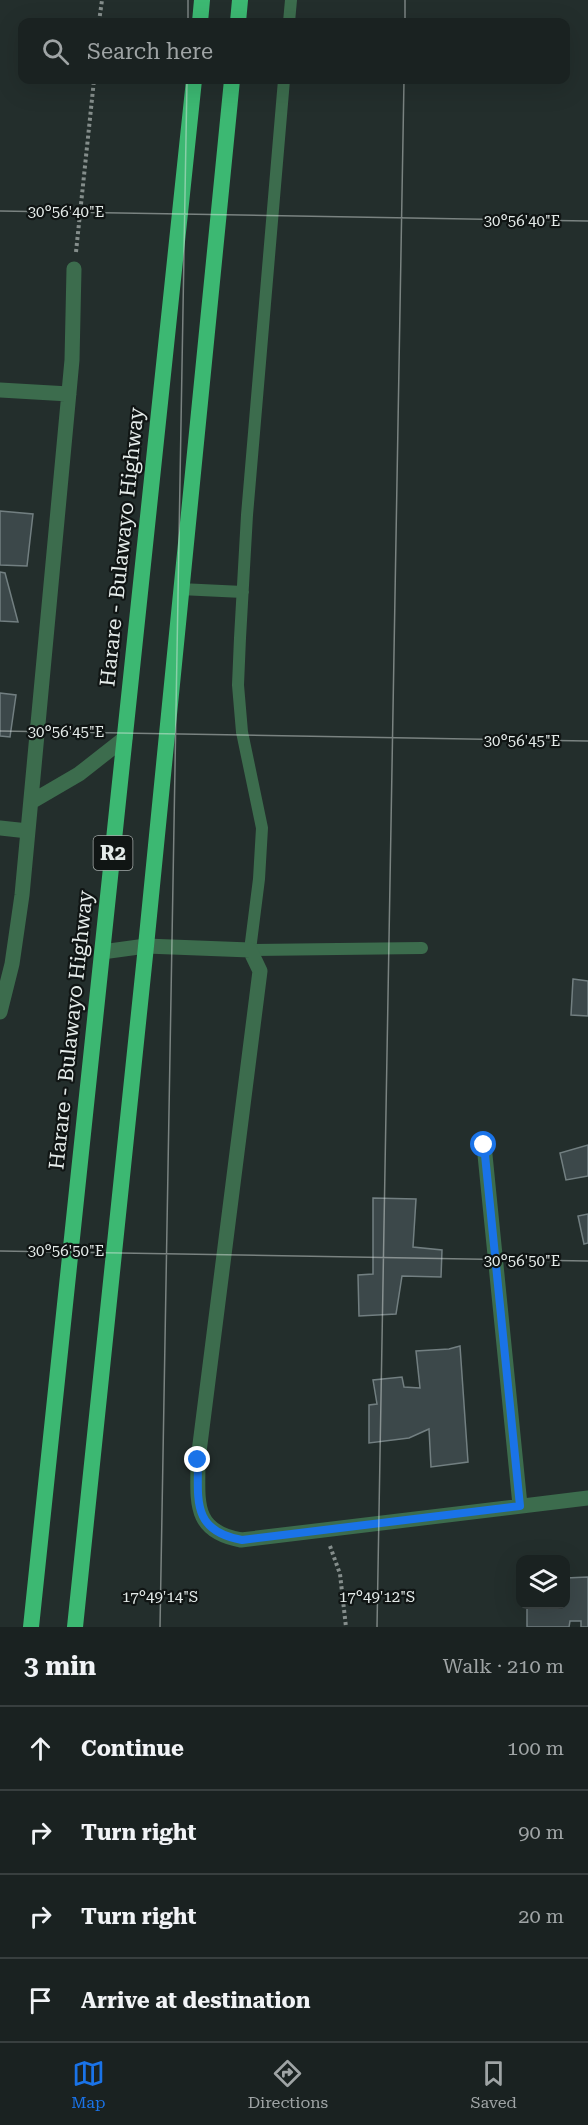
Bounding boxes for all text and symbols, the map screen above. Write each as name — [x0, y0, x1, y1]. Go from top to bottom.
search box — [18, 18, 570, 84]
icon: search — [39, 35, 72, 68]
text: Search here — [87, 39, 213, 64]
text: 30°56'40"E — [28, 203, 104, 221]
text: 30°56'40"E — [484, 212, 560, 230]
street label: Harare - Bulawayo Highway — [95, 406, 149, 688]
text: 30°56'45"E — [28, 723, 104, 741]
text: 30°56'45"E — [484, 732, 560, 750]
road number: R2 — [94, 836, 132, 870]
street label: Harare - Bulawayo Highway — [44, 889, 98, 1171]
route start — [470, 1131, 496, 1157]
text: 30°56'50"E — [28, 1242, 104, 1260]
text: 30°56'50"E — [484, 1252, 560, 1270]
route end — [184, 1446, 210, 1472]
map controls — [516, 1555, 570, 1609]
button: layers — [516, 1555, 570, 1609]
text: 17°49'14"S — [122, 1588, 198, 1606]
text: 17°49'12"S — [339, 1588, 415, 1606]
text: 3 min — [24, 1651, 96, 1681]
text: Walk · 210 m — [443, 1654, 564, 1678]
icon: ahead — [24, 1732, 57, 1765]
text: Continue — [81, 1736, 184, 1761]
text: 100 m — [507, 1736, 564, 1760]
icon: right — [24, 1816, 57, 1849]
text: Turn right — [81, 1820, 196, 1845]
text: 90 m — [518, 1820, 564, 1844]
icon: right — [24, 1900, 57, 1933]
text: Turn right — [81, 1904, 196, 1929]
text: 20 m — [518, 1904, 564, 1928]
icon: arrive — [24, 1984, 57, 2017]
text: Arrive at destination — [81, 1988, 310, 2013]
tab: Map — [71, 2057, 105, 2112]
tab: Directions — [248, 2057, 328, 2112]
tab: Saved — [470, 2057, 517, 2112]

